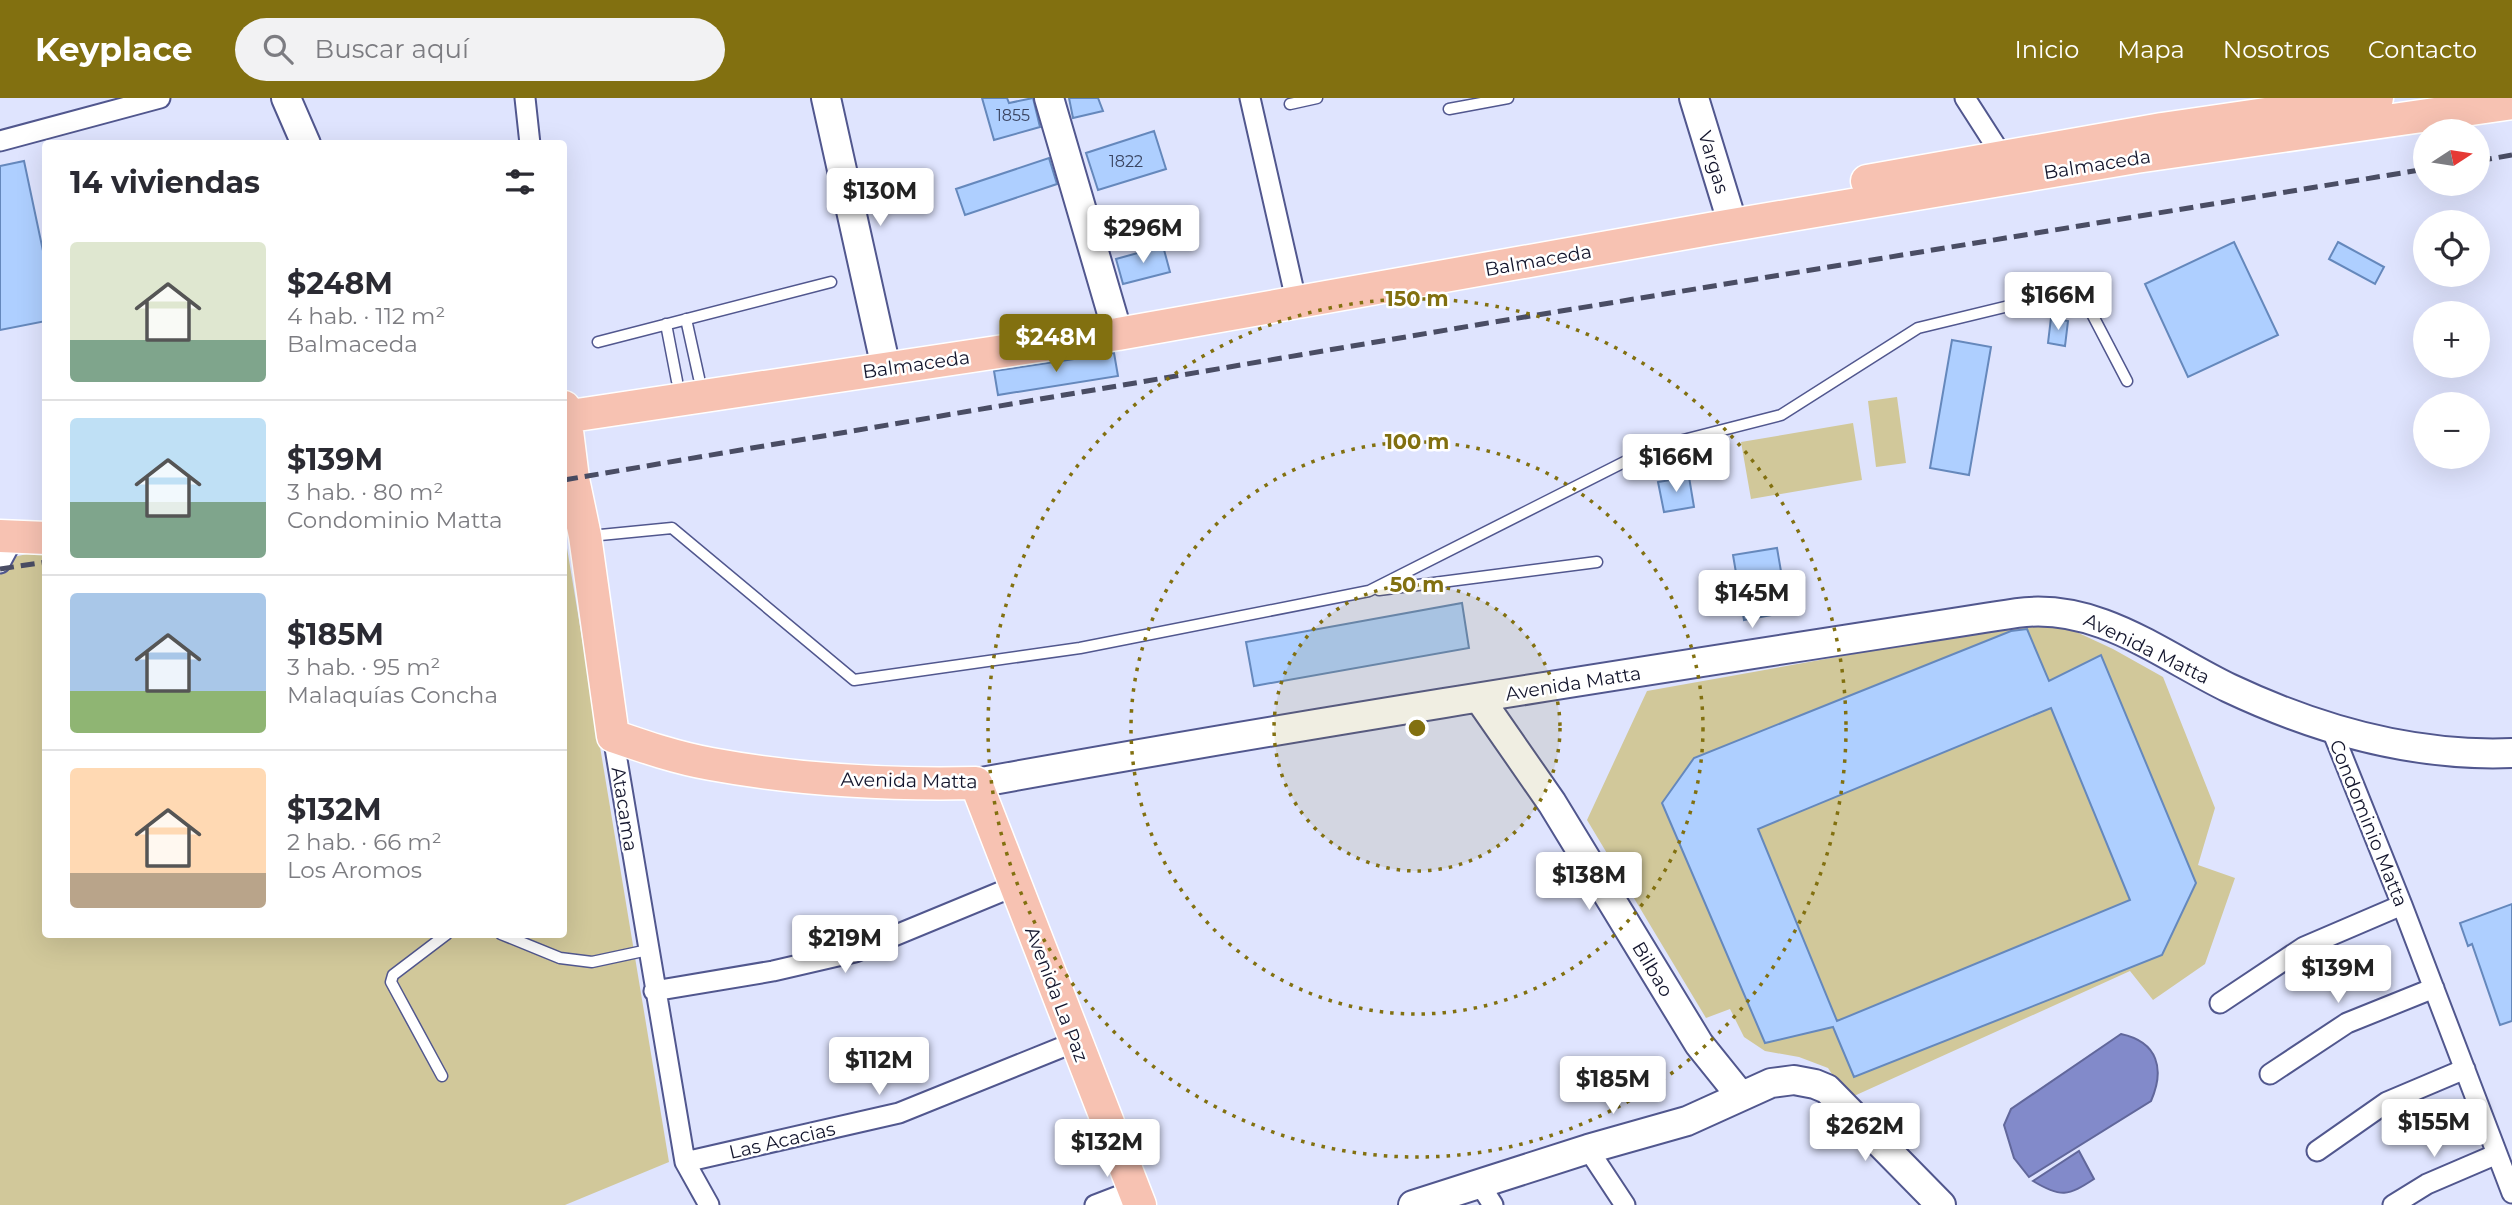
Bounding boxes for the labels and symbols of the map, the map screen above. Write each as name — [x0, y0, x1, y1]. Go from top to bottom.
house number: 1855 — [996, 106, 1030, 125]
north arrow — [2413, 119, 2490, 196]
street label: Vargas — [1693, 128, 1734, 196]
street label: Balmaceda — [2042, 145, 2152, 184]
house number: 1822 — [1109, 152, 1143, 171]
pin: $130M — [831, 169, 929, 228]
pin: $296M — [1094, 206, 1192, 265]
street label: Balmaceda — [1483, 240, 1593, 281]
pin: $166M — [2009, 272, 2107, 332]
text: 150 m — [1386, 286, 1448, 311]
pin: $248M — [1007, 314, 1105, 374]
street label: Balmaceda — [861, 346, 971, 383]
text: 100 m — [1385, 429, 1449, 454]
pin: $166M — [1627, 434, 1725, 494]
pin: $145M — [1703, 570, 1801, 630]
text: 50 m — [1390, 572, 1444, 597]
street label: Avenida Matta — [2080, 608, 2213, 689]
street label: Avenida Matta — [1504, 661, 1643, 706]
centre of rings — [1405, 716, 1429, 740]
street label: Condominio Matta — [2325, 736, 2413, 910]
street label: Atacama — [606, 765, 643, 853]
street label: Avenida Matta — [840, 768, 978, 793]
pin: $138M — [1540, 852, 1638, 912]
pin: $219M — [796, 916, 894, 975]
street label: Avenida La Paz — [1020, 923, 1093, 1065]
street label: Bilbao — [1627, 937, 1678, 1001]
pin: $139M — [2289, 946, 2387, 1005]
pin: $112M — [830, 1038, 928, 1097]
pin: $185M — [1564, 1056, 1662, 1116]
pin: $155M — [2385, 1100, 2483, 1159]
pin: $262M — [1816, 1104, 1914, 1163]
street label: Las Acacias — [727, 1117, 837, 1164]
pin: $132M — [1058, 1119, 1156, 1179]

